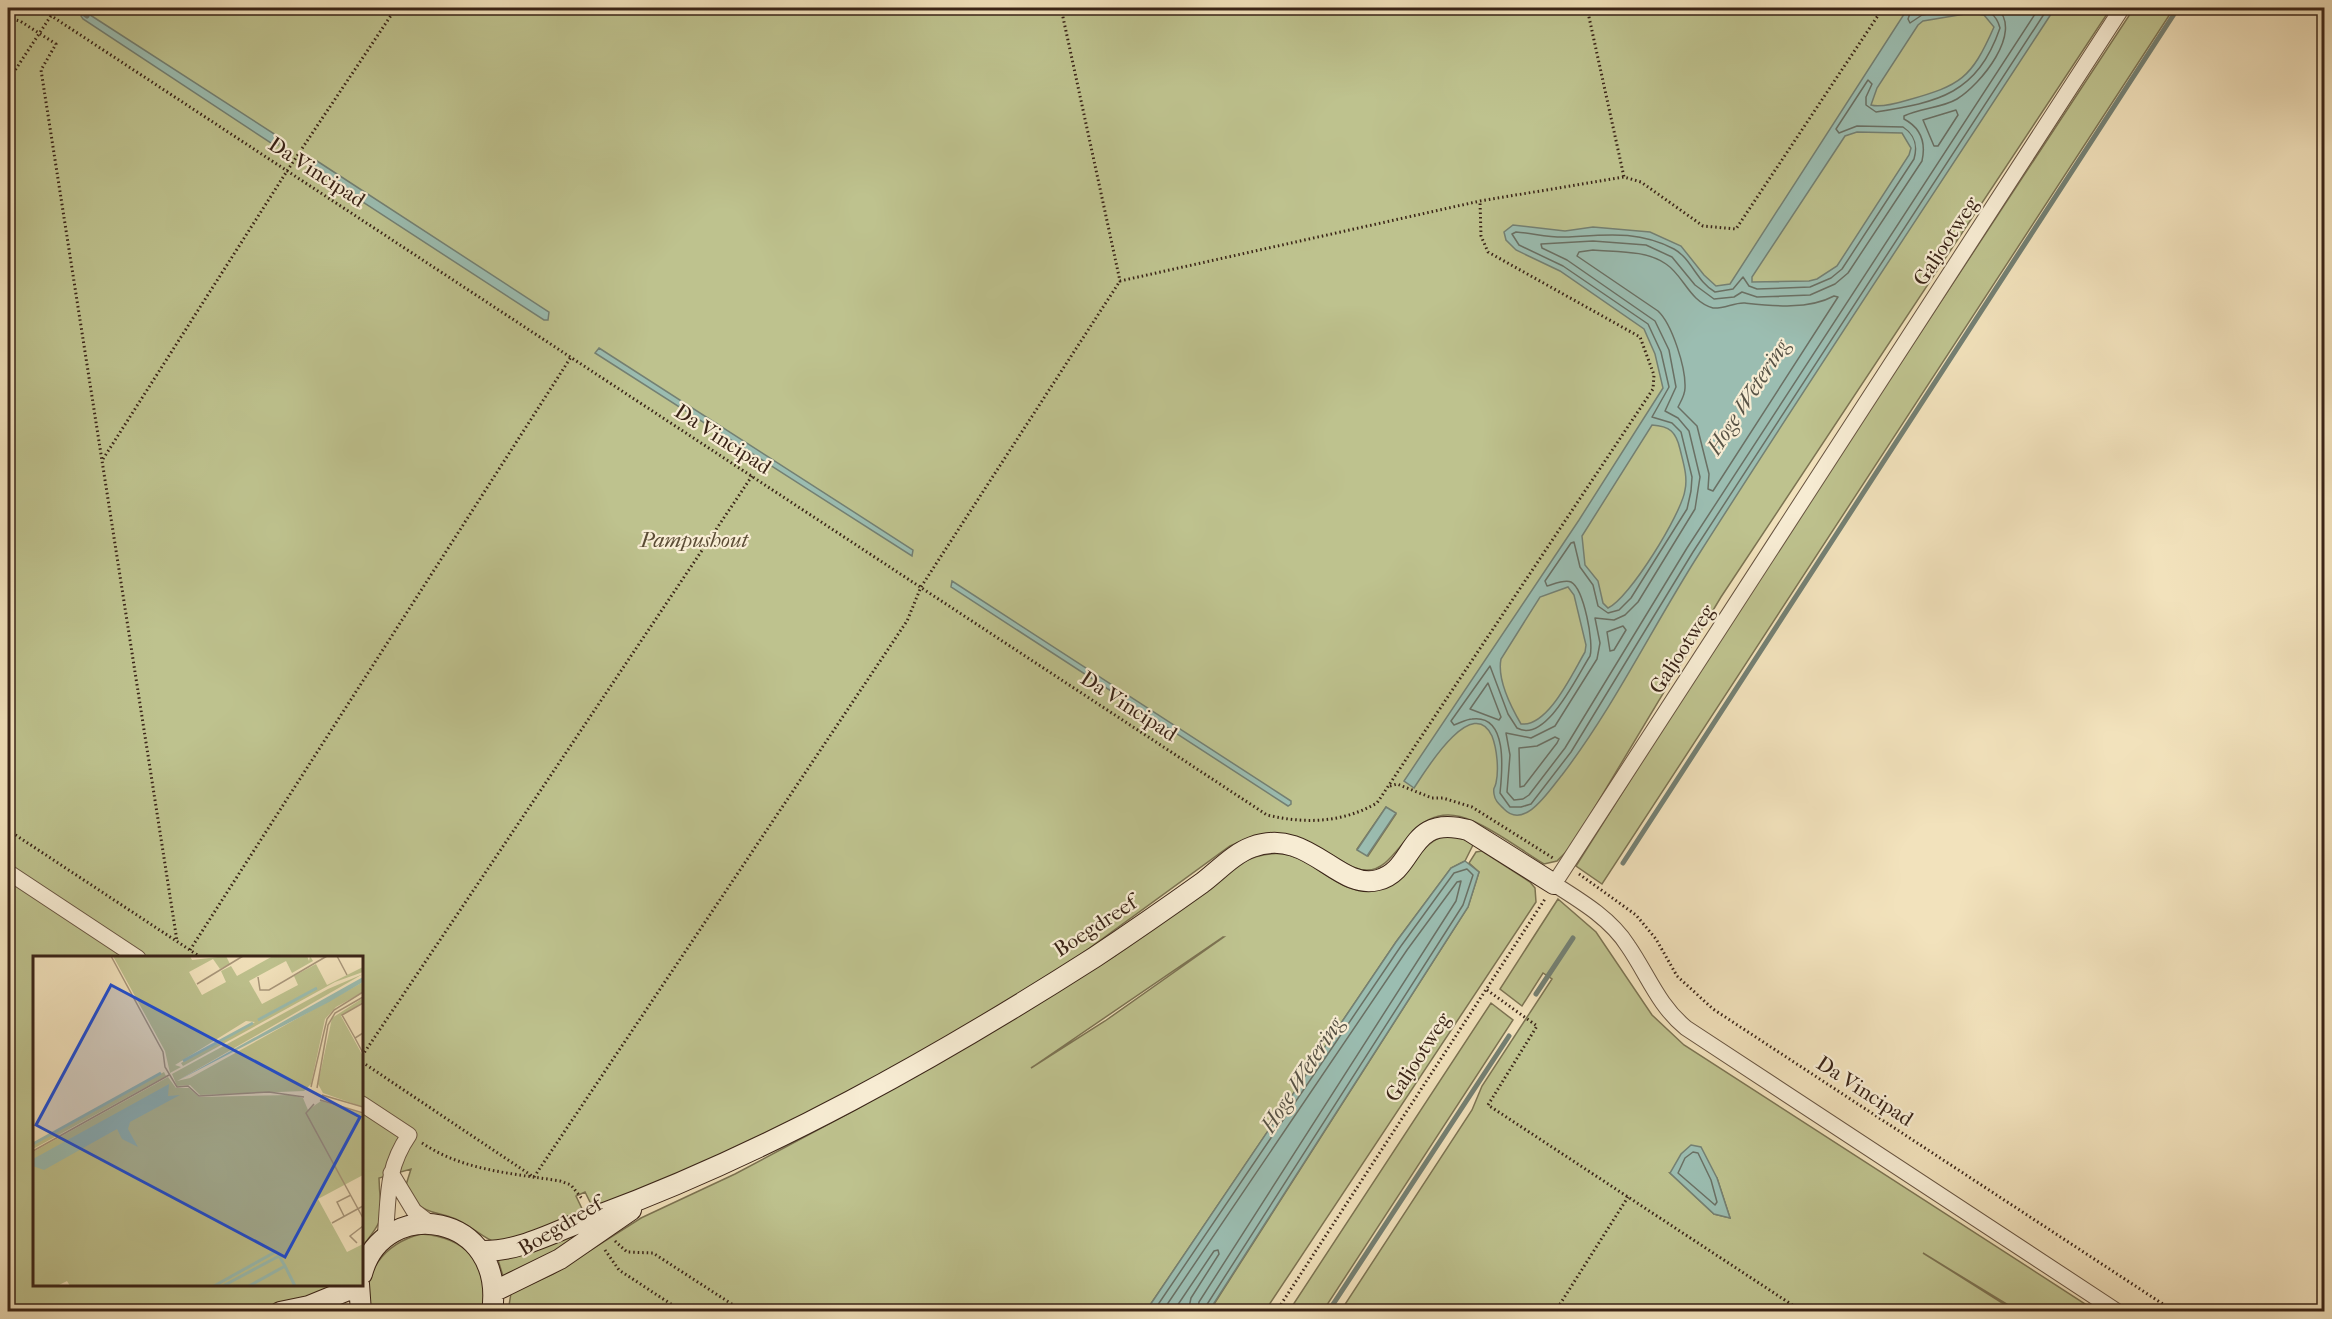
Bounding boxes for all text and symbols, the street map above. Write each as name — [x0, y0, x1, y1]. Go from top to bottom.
street label: Da Vincipad — [264, 132, 370, 212]
street label: Galjootweg — [1908, 191, 1984, 290]
water label: Hoge Wetering — [1701, 334, 1795, 460]
street label: Da Vincipad — [670, 399, 776, 479]
park label: Pampushout — [639, 528, 749, 552]
street label: Galjootweg — [1644, 599, 1720, 698]
street label: Da Vincipad — [1076, 666, 1182, 746]
street label: Boegdreef — [1049, 888, 1144, 962]
inset map — [33, 956, 363, 1286]
street label: Galjootweg — [1380, 1007, 1456, 1106]
water label: Hoge Wetering — [1255, 1012, 1349, 1138]
street label: Da Vincipad — [1812, 1051, 1918, 1131]
street label: Boegdreef — [514, 1189, 610, 1260]

